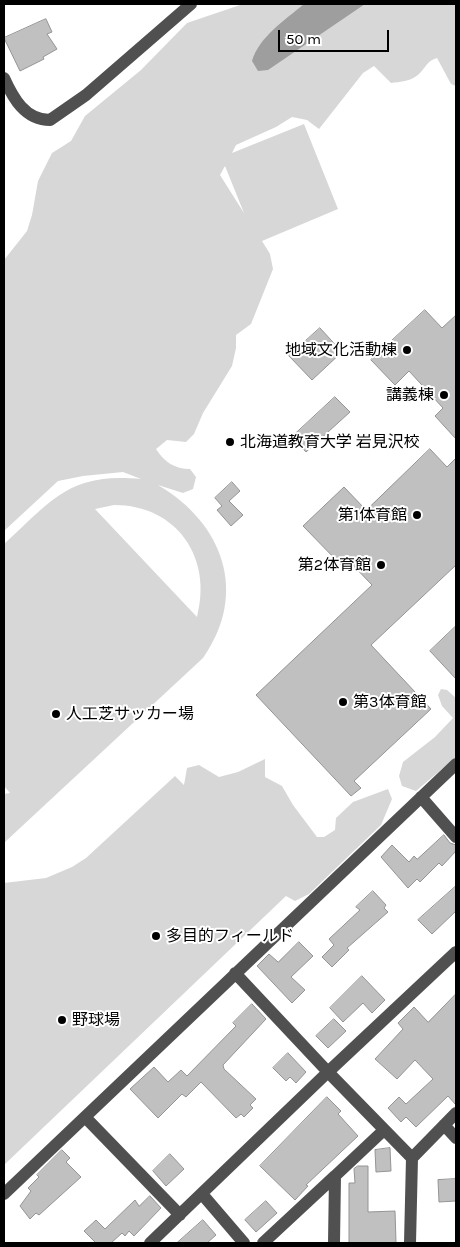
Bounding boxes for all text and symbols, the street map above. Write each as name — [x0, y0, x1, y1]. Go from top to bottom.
scale bar — [280, 20, 391, 52]
text: 50 m — [286, 30, 321, 48]
place label: 地域文化活動棟 — [285, 340, 397, 360]
marker: 地域文化活動棟 — [401, 344, 413, 356]
place label: 講義棟 — [386, 385, 434, 405]
marker: 講義棟 — [438, 389, 450, 401]
place label: 北海道教育大学 岩見沢校 — [240, 432, 420, 452]
marker: 北海道教育大学 岩見沢校 — [224, 436, 236, 448]
place label: 第1体育館 — [338, 505, 407, 525]
marker: 第1体育館 — [411, 509, 423, 521]
place label: 第2体育館 — [298, 555, 371, 575]
marker: 第2体育館 — [375, 559, 387, 571]
place label: 第3体育館 — [353, 692, 426, 712]
marker: 第3体育館 — [337, 696, 349, 708]
place label: 人工芝サッカー場 — [66, 704, 194, 724]
marker: 人工芝サッカー場 — [50, 708, 62, 720]
place label: 多目的フィールド — [166, 926, 294, 946]
marker: 多目的フィールド — [150, 930, 162, 942]
place label: 野球場 — [72, 1010, 120, 1030]
marker: 野球場 — [56, 1014, 68, 1026]

